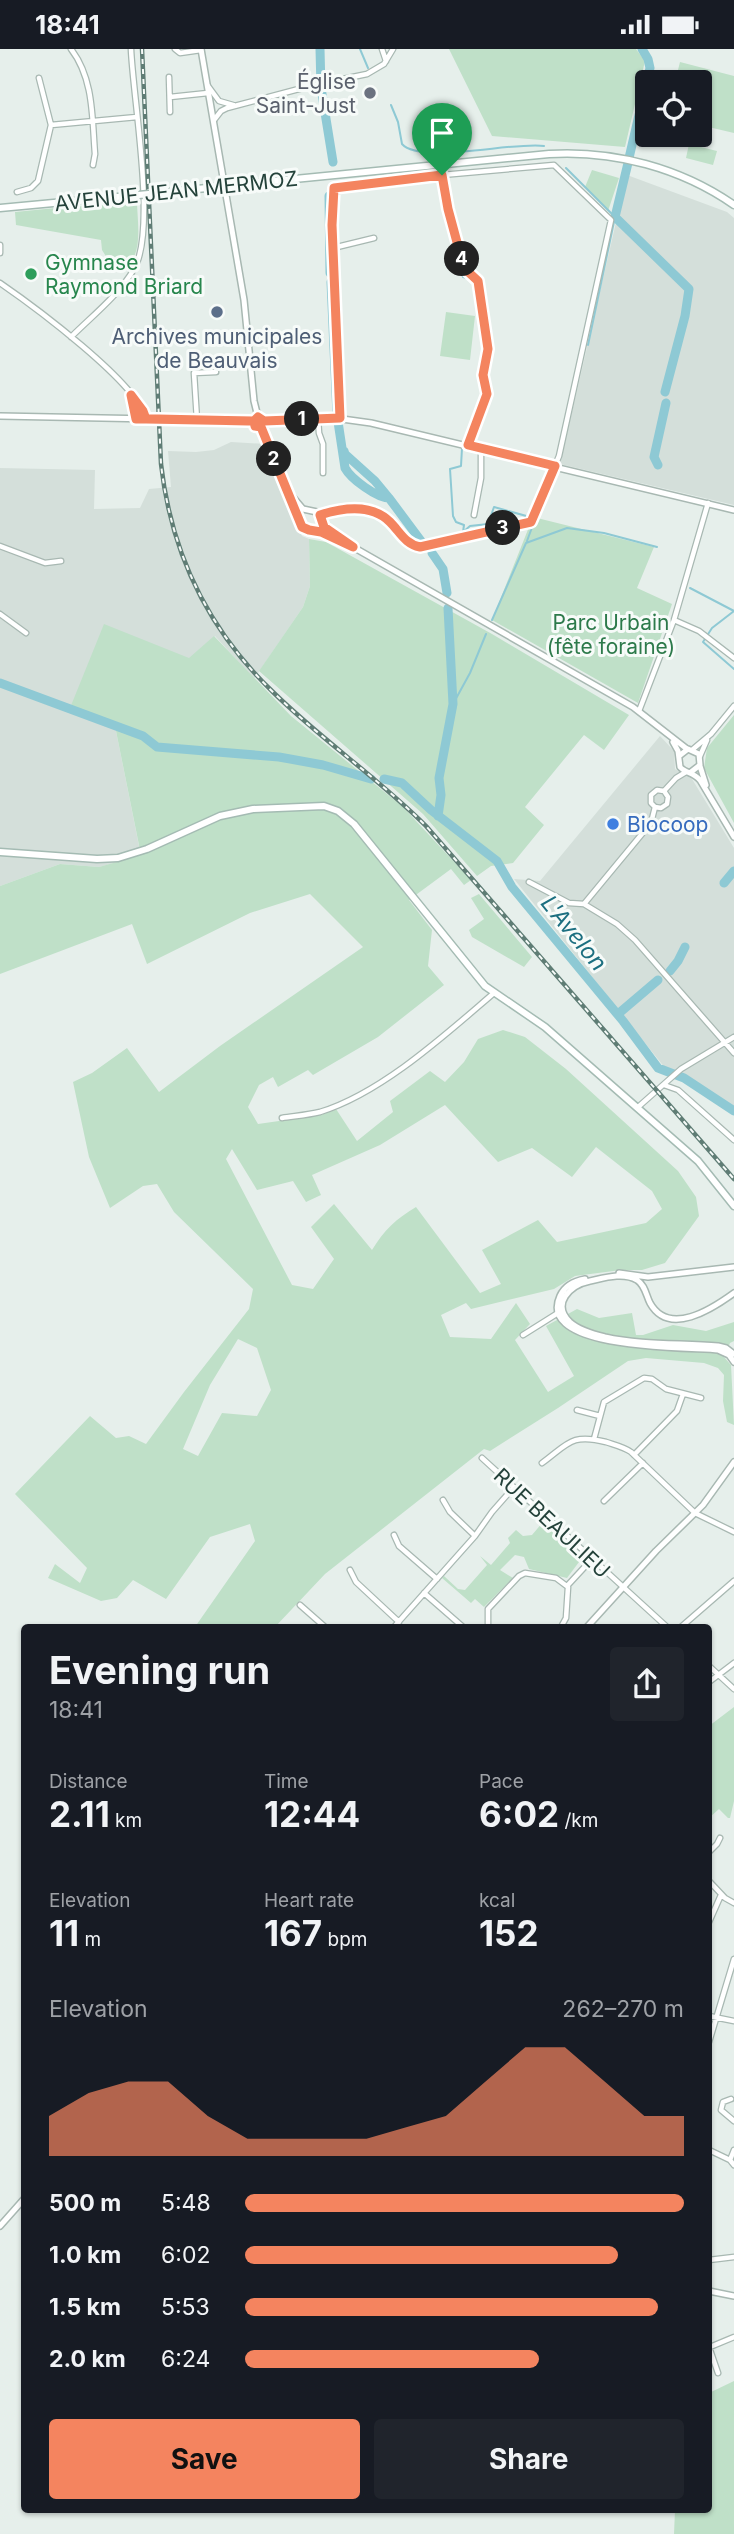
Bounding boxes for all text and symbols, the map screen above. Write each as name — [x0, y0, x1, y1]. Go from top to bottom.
text: 18:41 — [35, 9, 100, 40]
place label: Église Saint-Just — [256, 68, 356, 118]
map controls — [635, 70, 712, 147]
button: locate — [635, 70, 712, 147]
marker: Église Saint-Just — [362, 85, 378, 101]
pin — [412, 103, 472, 175]
icon: arrive — [423, 114, 461, 152]
street label: AVENUE JEAN MERMOZ — [53, 166, 299, 216]
pin: 4 — [444, 241, 480, 277]
text: 4 — [455, 247, 468, 270]
place label: Gymnase Raymond Briard — [45, 250, 203, 299]
marker: Gymnase Raymond Briard — [23, 266, 39, 282]
marker: Archives municipales de Beauvais — [209, 304, 225, 320]
place label: Archives municipales de Beauvais — [112, 324, 322, 373]
pin: 1 — [284, 401, 320, 437]
text: 1 — [297, 407, 306, 430]
pin: 2 — [256, 441, 292, 477]
text: 2 — [268, 447, 279, 470]
pin: 3 — [486, 511, 520, 545]
text: 3 — [496, 516, 509, 539]
park label: Parc Urbain (fête foraine) — [547, 610, 675, 659]
place label: Biocoop — [627, 812, 708, 837]
marker: Biocoop — [605, 816, 621, 832]
water label: L'Avelon — [535, 890, 613, 976]
street label: RUE BEAULIEU — [489, 1463, 615, 1583]
text: Evening run — [49, 1647, 270, 1693]
button: share — [610, 1647, 684, 1721]
text: 18:41 — [49, 1696, 103, 1724]
text: Distance — [49, 1770, 127, 1793]
text: Time — [264, 1770, 309, 1793]
text: Pace — [479, 1770, 524, 1793]
text: 2.11 — [49, 1793, 110, 1835]
text: 12:44 — [264, 1793, 360, 1835]
text: 6:02 — [479, 1793, 559, 1835]
text: km — [110, 1809, 142, 1832]
text: /km — [559, 1809, 598, 1832]
text: Elevation — [49, 1889, 130, 1912]
text: Heart rate — [264, 1889, 354, 1912]
text: kcal — [479, 1889, 515, 1912]
text: 11 — [49, 1912, 79, 1954]
text: 167 — [264, 1912, 322, 1954]
text: 152 — [479, 1912, 539, 1954]
text: m — [79, 1928, 101, 1951]
text: bpm — [322, 1928, 367, 1951]
text: Elevation — [49, 1995, 148, 2023]
text: 262–270 m — [562, 1995, 684, 2023]
text: 500 m — [49, 2189, 121, 2217]
text: 5:48 — [161, 2189, 211, 2217]
text: 1.0 km — [49, 2241, 121, 2269]
text: 6:02 — [161, 2241, 210, 2269]
text: 1.5 km — [49, 2293, 121, 2321]
text: 5:53 — [161, 2293, 210, 2321]
text: 2.0 km — [49, 2345, 126, 2373]
text: 6:24 — [161, 2345, 210, 2373]
button: Save — [49, 2419, 360, 2499]
button: Share — [374, 2419, 684, 2499]

